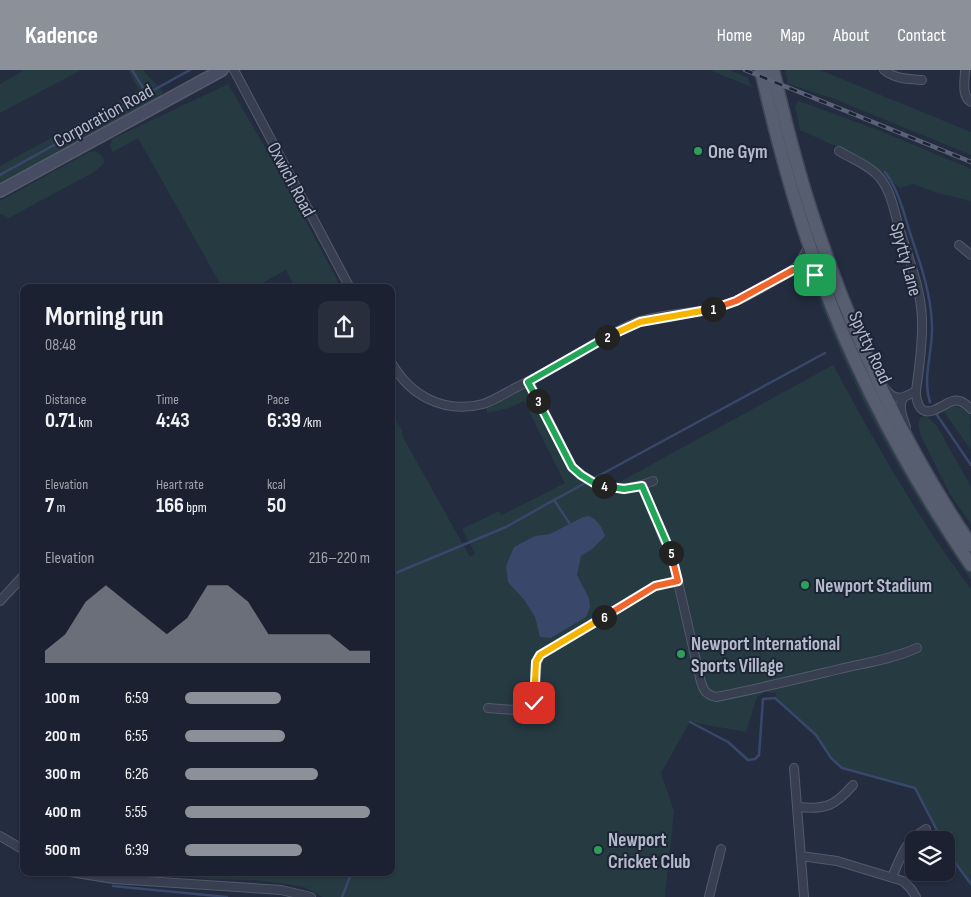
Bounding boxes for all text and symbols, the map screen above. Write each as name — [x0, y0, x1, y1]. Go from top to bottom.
text: Kadence — [25, 21, 98, 50]
text: Home — [717, 25, 752, 46]
text: Map — [780, 25, 805, 46]
text: About — [833, 25, 869, 46]
text: Contact — [897, 25, 946, 46]
street label: Corporation Road — [50, 79, 158, 153]
street label: Oxwich Road — [261, 139, 320, 221]
place label: One Gym — [708, 141, 768, 164]
marker: One Gym — [692, 145, 704, 157]
street label: Spytty Lane — [885, 220, 926, 299]
pin — [794, 254, 836, 296]
icon: arrive — [801, 261, 829, 289]
pin: 1 — [700, 296, 726, 322]
text: Morning run — [45, 300, 164, 333]
button: share — [318, 301, 370, 353]
text: 1 — [711, 301, 716, 318]
street label: Spytty Road — [843, 308, 896, 387]
pin: 2 — [594, 324, 620, 350]
text: 2 — [604, 329, 611, 346]
text: 08:48 — [45, 336, 76, 355]
pin: 3 — [526, 388, 550, 414]
text: Distance — [45, 391, 86, 408]
text: Time — [156, 391, 179, 408]
text: Pace — [267, 391, 289, 408]
text: 3 — [535, 393, 542, 410]
text: 0.71 — [45, 408, 76, 433]
text: 4:43 — [156, 408, 190, 433]
text: 6:39 — [267, 408, 301, 433]
text: km — [76, 414, 93, 431]
text: /km — [301, 414, 321, 431]
pin: 4 — [592, 474, 616, 498]
text: Elevation — [45, 476, 88, 493]
text: Heart rate — [156, 476, 204, 493]
text: kcal — [267, 476, 286, 493]
text: 4 — [601, 478, 608, 495]
text: 7 — [45, 493, 54, 518]
text: 166 — [156, 493, 184, 518]
text: 50 — [267, 493, 286, 518]
text: m — [54, 499, 65, 516]
text: bpm — [184, 499, 207, 516]
pin: 5 — [658, 540, 684, 566]
text: 5 — [668, 545, 675, 562]
text: Elevation — [45, 549, 94, 568]
text: 216–220 m — [309, 549, 370, 568]
place label: Newport Stadium — [815, 575, 932, 598]
marker: Newport Stadium — [799, 579, 811, 591]
pin: 6 — [592, 604, 616, 630]
text: 6 — [601, 609, 608, 626]
place label: Newport International Sports Village — [691, 633, 840, 678]
marker: Newport International Sports Village — [675, 648, 687, 660]
pin — [513, 682, 555, 724]
text: 100 m — [45, 689, 80, 708]
text: 6:59 — [125, 689, 149, 708]
icon: check — [520, 689, 548, 717]
text: 200 m — [45, 727, 80, 746]
text: 6:55 — [125, 727, 148, 746]
text: 300 m — [45, 765, 81, 784]
text: 6:26 — [125, 765, 149, 784]
text: 400 m — [45, 803, 81, 822]
text: 5:55 — [125, 803, 147, 822]
place label: Newport Cricket Club — [608, 829, 691, 874]
map controls — [905, 831, 955, 881]
button: layers — [905, 831, 955, 881]
text: 500 m — [45, 841, 80, 860]
text: 6:39 — [125, 841, 149, 860]
marker: Newport Cricket Club — [592, 844, 604, 856]

